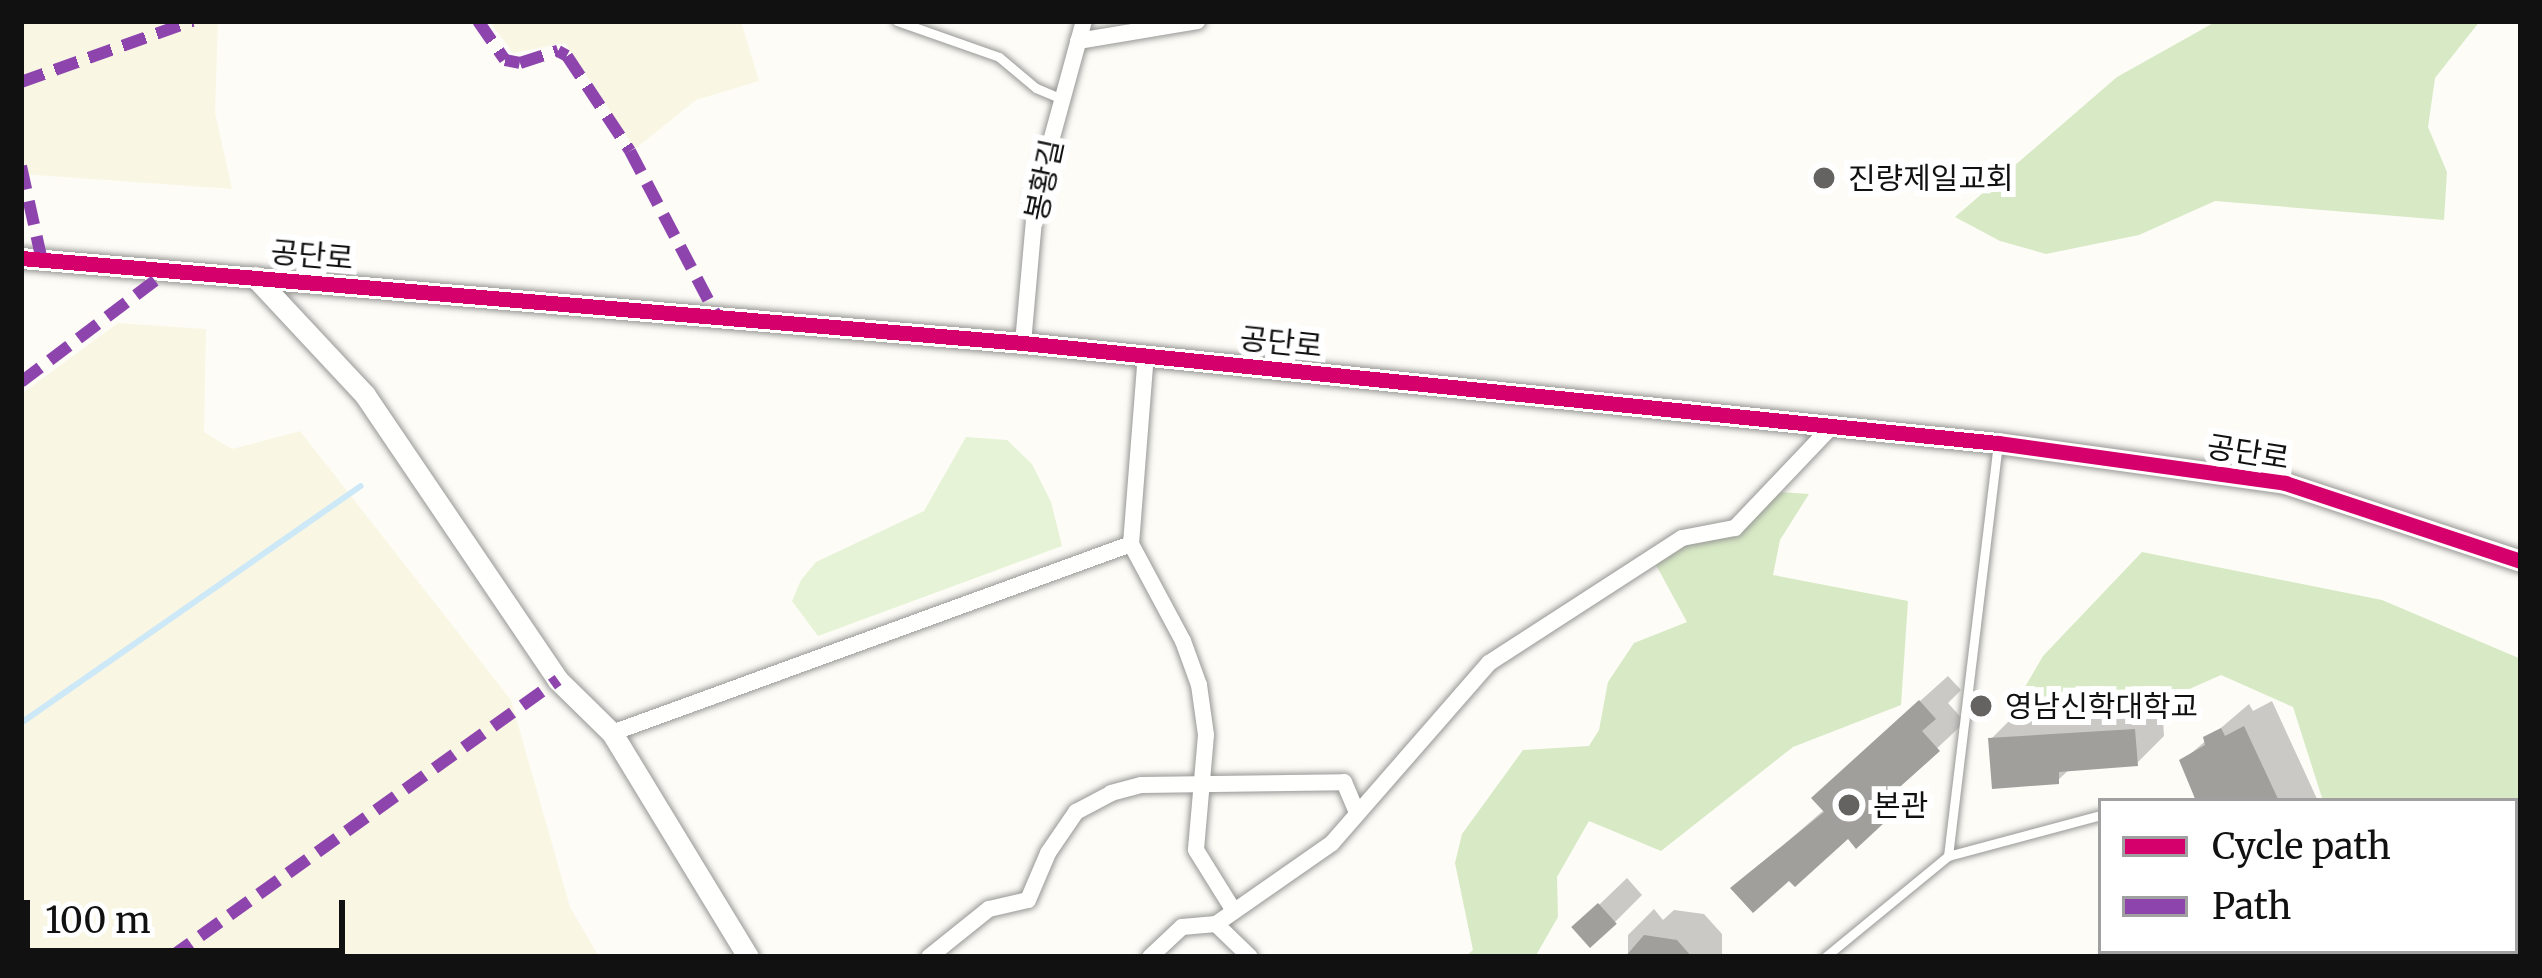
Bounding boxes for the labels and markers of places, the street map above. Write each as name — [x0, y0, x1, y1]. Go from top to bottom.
place label: 진량제일교회 — [1848, 160, 2014, 196]
marker: 진량제일교회 — [1811, 165, 1837, 191]
place label: 영남신학대학교 — [2005, 688, 2198, 724]
marker: 영남신학대학교 — [1968, 693, 1994, 719]
place label: 본관 — [1873, 787, 1928, 823]
marker: 본관 — [1836, 792, 1862, 818]

